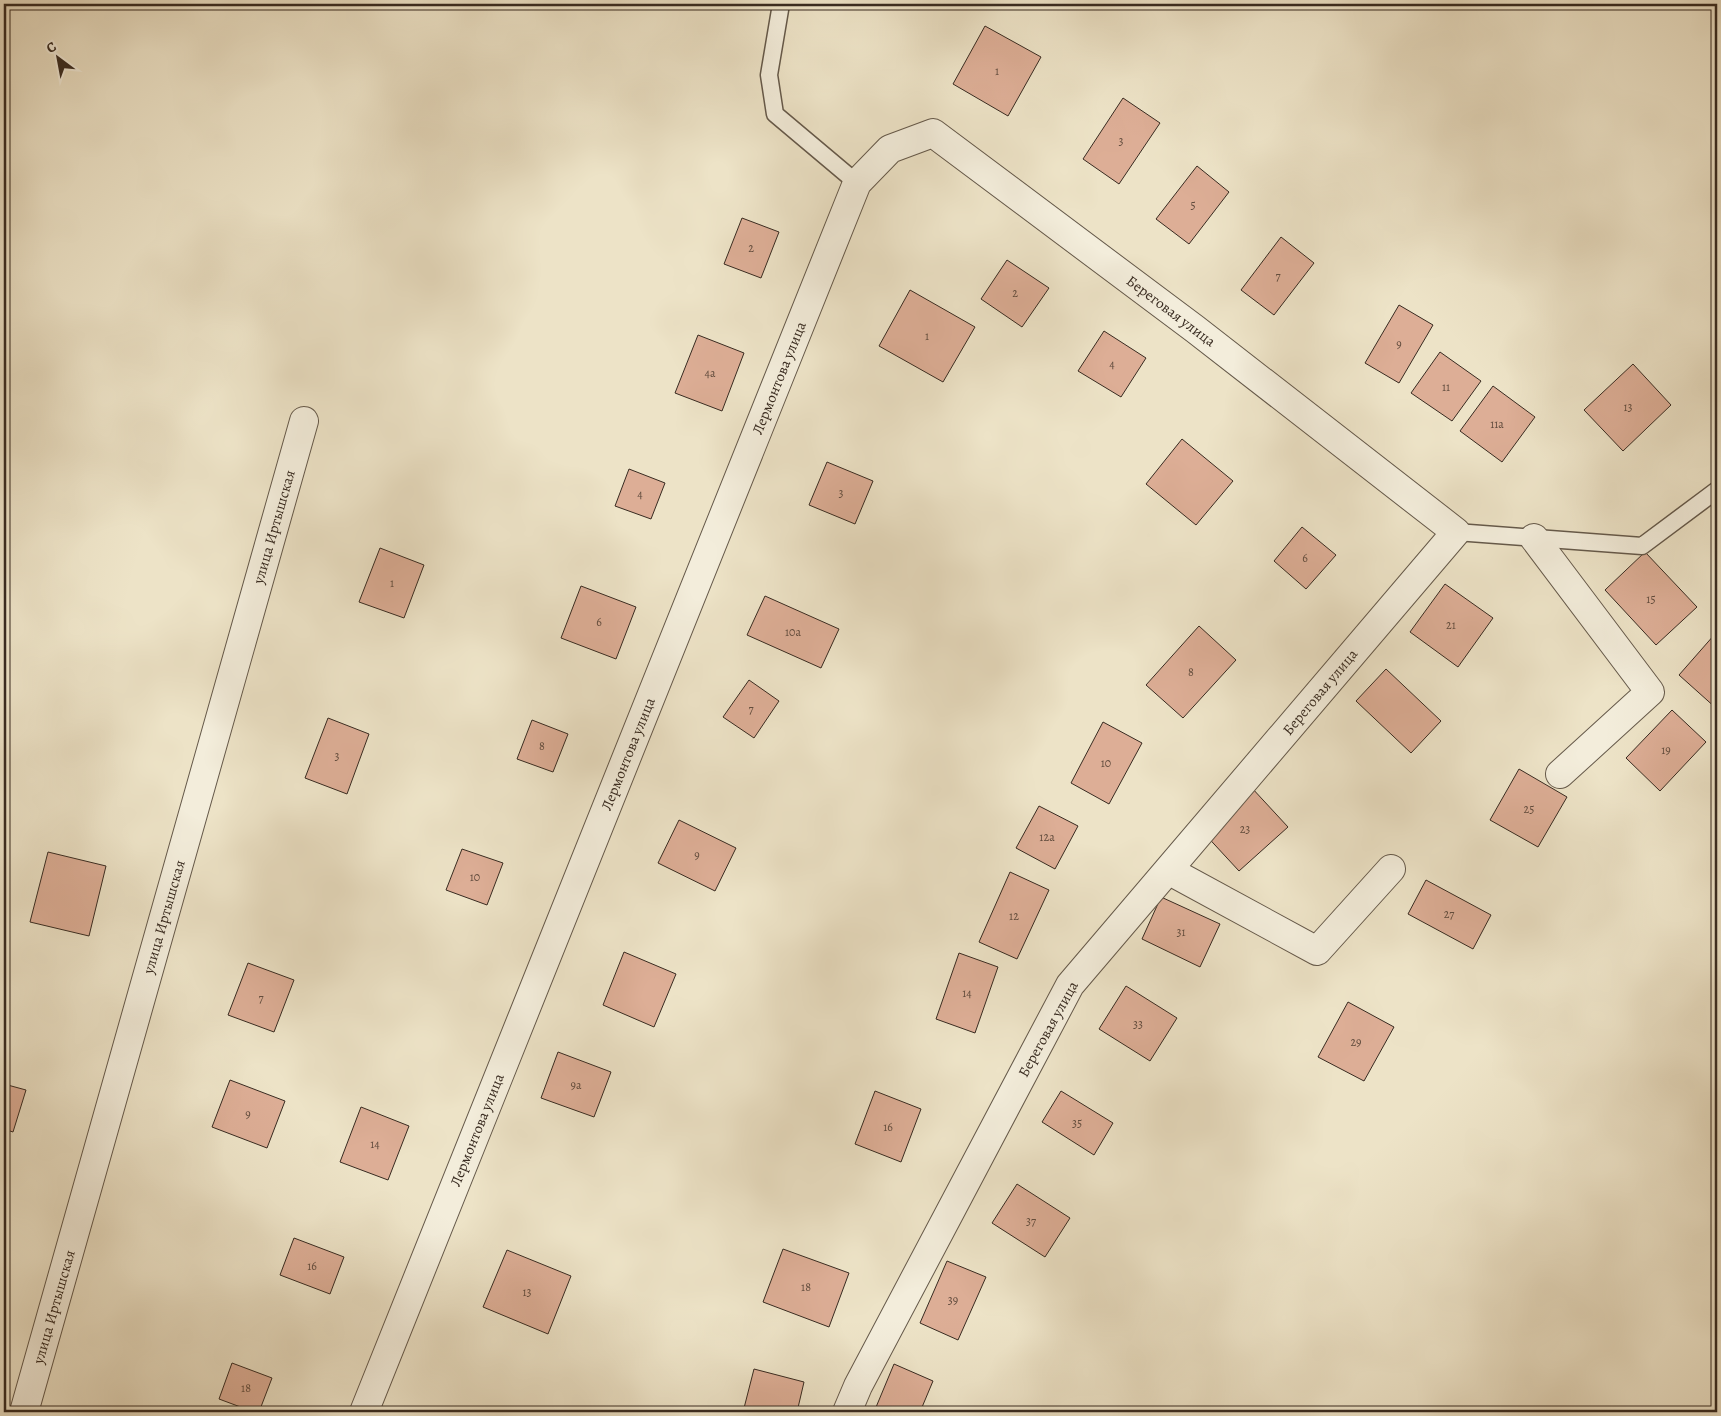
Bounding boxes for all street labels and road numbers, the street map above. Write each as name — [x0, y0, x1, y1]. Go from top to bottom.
street label: Береговая улица — [1122, 271, 1220, 351]
street label: Лермонтова улица — [747, 318, 811, 437]
street label: улица Иртышская — [248, 468, 300, 587]
street label: Береговая улица — [1278, 645, 1362, 739]
street label: Лермонтова улица — [596, 694, 660, 813]
street label: улица Иртышская — [138, 858, 190, 977]
street label: Береговая улица — [1013, 977, 1083, 1081]
street label: Лермонтова улица — [445, 1070, 509, 1189]
street label: улица Иртышская — [28, 1248, 80, 1367]

